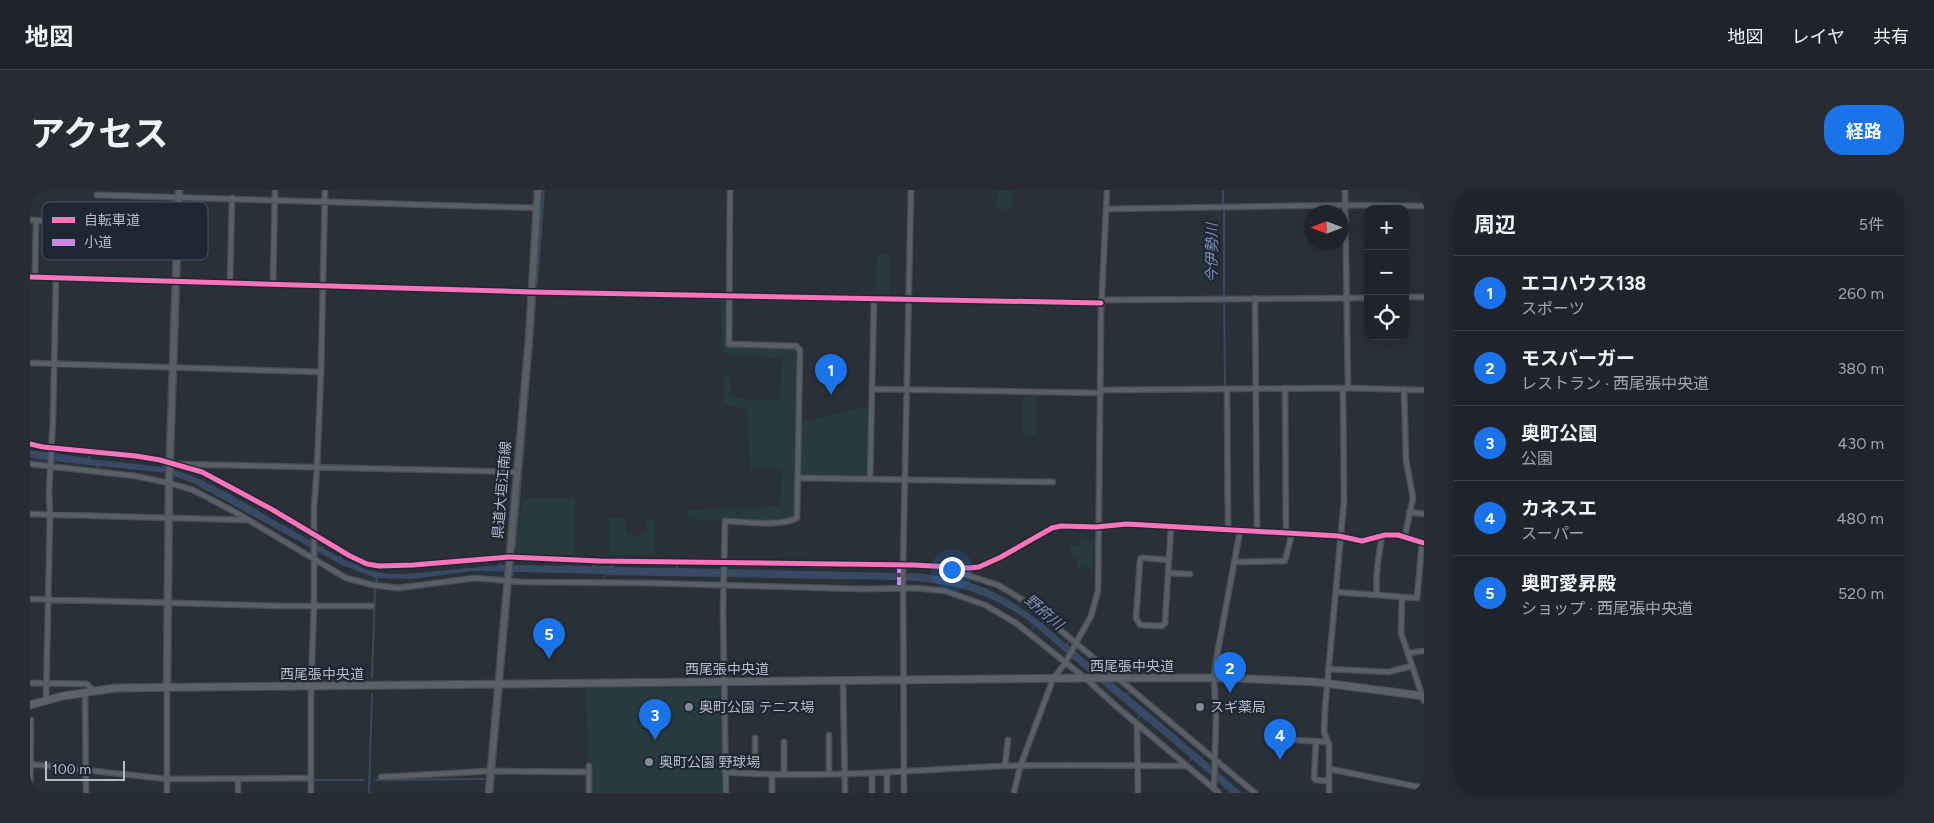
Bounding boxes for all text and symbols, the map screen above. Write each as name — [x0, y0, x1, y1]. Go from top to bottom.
text: 地図 — [25, 22, 73, 51]
text: 地図 — [1728, 26, 1764, 48]
text: レイヤ — [1792, 26, 1845, 48]
text: 共有 — [1873, 26, 1909, 48]
button: 経路 — [1824, 105, 1904, 155]
text: アクセス — [30, 113, 168, 155]
legend — [42, 202, 208, 260]
north arrow — [1304, 205, 1349, 250]
map controls — [1364, 205, 1409, 340]
button: + — [1364, 205, 1409, 250]
text: 自転車道 — [84, 212, 140, 229]
text: 周辺 — [1474, 212, 1516, 237]
text: 5件 — [1859, 215, 1884, 234]
water label: 今伊勢川 — [1203, 221, 1221, 283]
text: 小道 — [84, 234, 112, 251]
button: − — [1364, 250, 1409, 295]
text: エコハウス138 — [1521, 272, 1646, 295]
text: 1 — [1487, 284, 1493, 303]
text: 260 m — [1838, 284, 1884, 303]
button: locate — [1364, 295, 1409, 340]
text: スポーツ — [1521, 299, 1585, 318]
text: モスバーガー — [1521, 347, 1635, 370]
pin: 1 — [815, 354, 847, 395]
text: 2 — [1485, 359, 1495, 378]
text: 380 m — [1838, 359, 1884, 378]
text: レストラン · 西尾張中央道 — [1521, 374, 1709, 393]
text: 奥町公園 — [1521, 422, 1597, 445]
text: 3 — [1486, 434, 1494, 453]
text: 430 m — [1838, 434, 1884, 453]
street label: 県道大垣江南線 — [489, 440, 515, 540]
text: 公園 — [1521, 449, 1553, 468]
text: カネスエ — [1521, 497, 1597, 520]
text: 4 — [1485, 509, 1495, 528]
text: 480 m — [1836, 509, 1884, 528]
text: スーパー — [1521, 524, 1585, 543]
your location — [939, 557, 965, 583]
text: 奥町愛昇殿 — [1521, 572, 1616, 595]
text: 5 — [1485, 584, 1495, 603]
text: 520 m — [1838, 584, 1884, 603]
water label: 野府川 — [1021, 591, 1069, 635]
text: ショップ · 西尾張中央道 — [1521, 599, 1693, 618]
pin: 5 — [533, 618, 565, 659]
pin: 2 — [1214, 652, 1246, 693]
street label: 西尾張中央道 — [1090, 658, 1174, 675]
street label: 西尾張中央道 — [685, 661, 769, 678]
street label: 西尾張中央道 — [280, 666, 364, 683]
pin: 3 — [639, 699, 671, 740]
place label: 奥町公園 テニス場 — [699, 699, 814, 716]
place label: スギ薬局 — [1210, 699, 1266, 716]
marker: 奥町公園 テニス場 — [683, 701, 695, 713]
marker: スギ薬局 — [1194, 701, 1206, 713]
pin: 4 — [1264, 719, 1296, 760]
place label: 奥町公園 野球場 — [659, 754, 760, 771]
marker: 奥町公園 野球場 — [643, 756, 655, 768]
scale bar — [45, 758, 125, 781]
text: 100 m — [52, 761, 91, 778]

